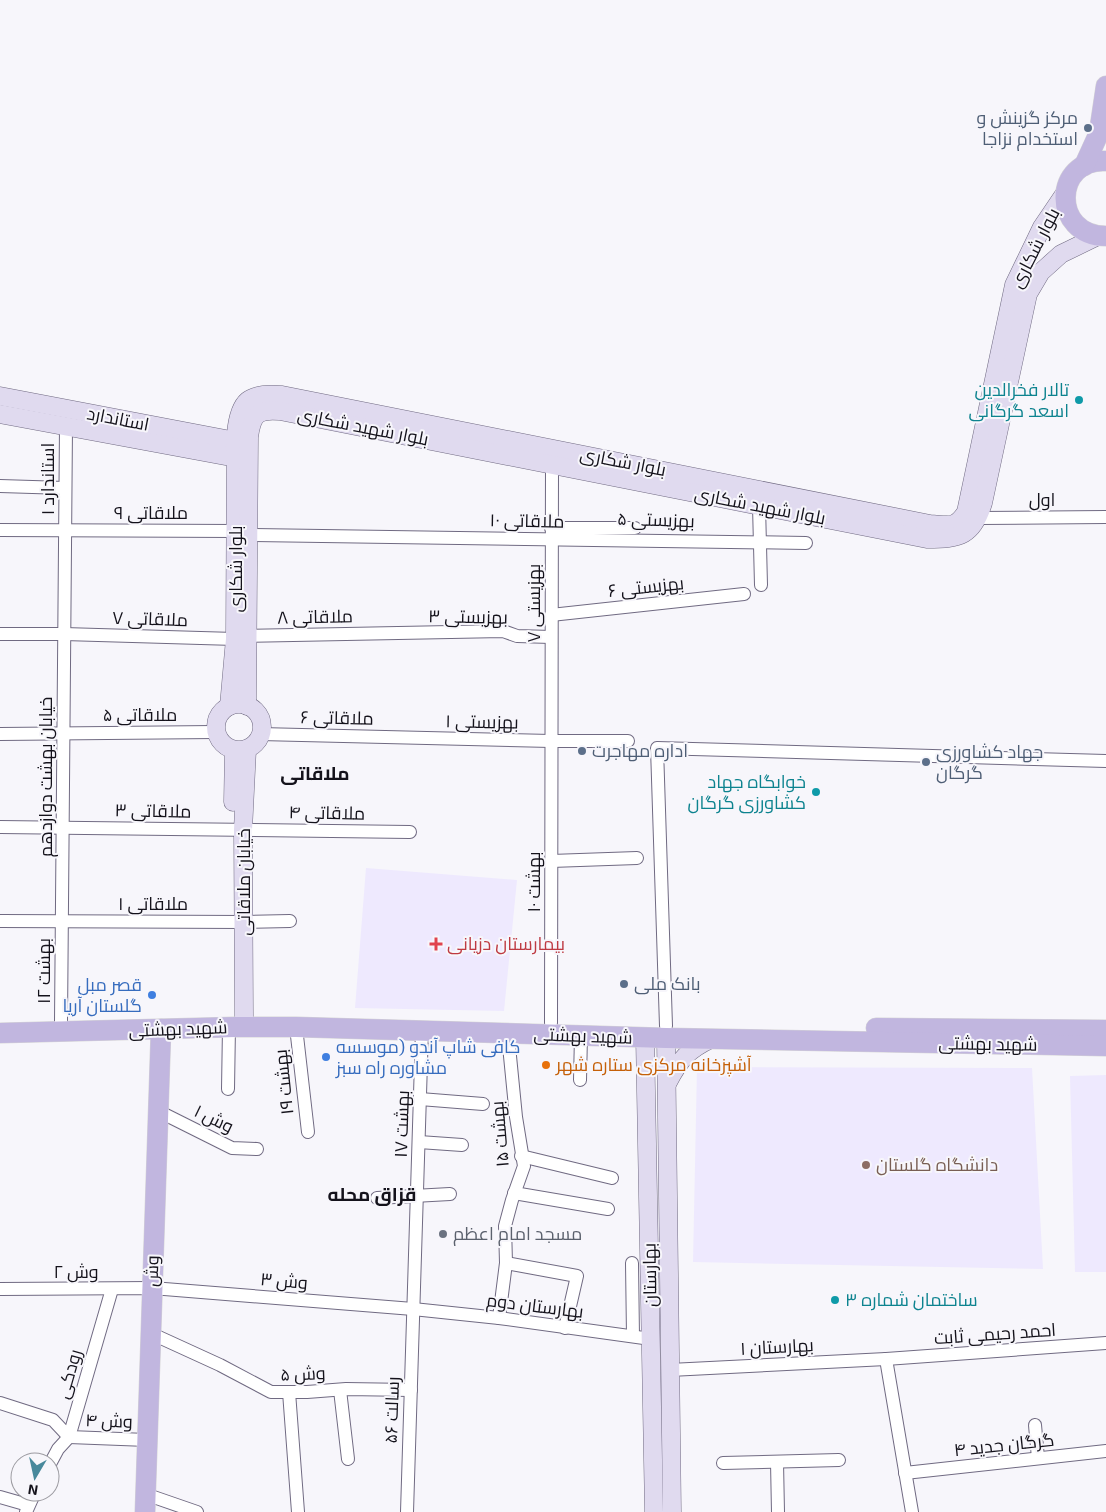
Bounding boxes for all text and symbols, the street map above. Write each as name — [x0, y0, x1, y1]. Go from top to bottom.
place label: مرکز گزینش و استخدام نزاجا — [976, 106, 1078, 151]
marker: مرکز گزینش و استخدام نزاجا — [1082, 122, 1094, 134]
street label: بلوار شکاری — [1005, 204, 1065, 292]
place label: تالار فخرالدین اسعد گرگانی — [968, 378, 1069, 422]
marker: تالار فخرالدین اسعد گرگانی — [1073, 394, 1085, 406]
street label: استاندارد — [85, 401, 151, 436]
street label: بلوار شهید شکاری — [296, 403, 431, 450]
street label: بلوار شکاری — [578, 442, 668, 481]
street label: استاندارد ۱ — [36, 443, 59, 515]
street label: بلوار شهید شکاری — [693, 482, 828, 529]
street label: اول — [1029, 488, 1055, 511]
street label: ملاقاتی ۹ — [114, 501, 188, 524]
street label: ۵ بهزیستی — [617, 507, 695, 532]
street label: ۱۰ ملاقاتی — [489, 508, 565, 533]
street label: بلوار شکاری — [224, 525, 247, 613]
street label: ۷ بهزیستی — [522, 564, 545, 642]
street label: بهزیستی ۶ — [607, 571, 685, 602]
street label: ملاقاتی ۸ — [277, 604, 353, 629]
street label: ۳ بهزیستی — [428, 604, 508, 629]
street label: ۷ ملاقاتی — [112, 606, 188, 631]
street label: خیابان بهشت دوازدهم — [34, 697, 58, 857]
street label: ملاقاتی ۵ — [103, 703, 177, 726]
street label: ۶ ملاقاتی — [300, 705, 374, 730]
street label: بهزیستی ۱ — [445, 709, 519, 734]
place label: اداره مهاجرت — [592, 739, 688, 762]
place label: جهاد کشاورزی گرگان — [936, 740, 1043, 784]
marker: اداره مهاجرت — [576, 745, 588, 757]
marker: جهاد کشاورزی گرگان — [920, 756, 932, 768]
district label: ملاقاتی — [280, 761, 350, 785]
place label: خوابگاه جهاد کشاورزی گرگان — [688, 770, 806, 814]
marker: خوابگاه جهاد کشاورزی گرگان — [810, 786, 822, 798]
street label: ملاقاتی ۳ — [114, 798, 192, 823]
street label: ملاقاتی ۴ — [289, 800, 365, 825]
street label: خیابان ملاقاتی — [232, 828, 255, 936]
street label: بهشت ۱۰ — [522, 852, 545, 912]
street label: ملاقاتی ۱ — [118, 892, 188, 915]
place label: بیمارستان دزیانی — [447, 932, 565, 955]
marker: بیمارستان دزیانی — [429, 937, 443, 951]
street label: ۱۲ بهشت — [32, 938, 55, 1004]
place label: بانک ملی — [634, 972, 701, 995]
place label: قصر مبل گلستان آریا — [63, 973, 142, 1017]
marker: بانک ملی — [618, 978, 630, 990]
marker: قصر مبل گلستان آریا — [146, 989, 158, 1001]
street label: شهید بهشتی — [128, 1015, 228, 1042]
street label: شهید بهشتی — [533, 1022, 633, 1049]
street label: شهید بهشتی — [938, 1031, 1038, 1056]
place label: کافی شاپ آندو (موسسه مشاوره راه سبز — [335, 1035, 521, 1079]
street label: بهشت ۱۹ — [269, 1048, 298, 1116]
marker: کافی شاپ آندو (موسسه مشاوره راه سبز — [320, 1051, 332, 1063]
place label: آشپزخانه مرکزی ستاره شهر — [555, 1053, 752, 1077]
marker: آشپزخانه مرکزی ستاره شهر — [540, 1059, 552, 1071]
street label: بهشت ۱۷ — [389, 1090, 414, 1158]
street label: وش ۱ — [191, 1099, 238, 1138]
street label: بهشت ۱۵ — [485, 1100, 514, 1168]
place label: دانشگاه گلستان — [876, 1153, 998, 1176]
marker: دانشگاه گلستان — [860, 1159, 872, 1171]
district label: قزاق محله — [327, 1182, 417, 1206]
place label: مسجد امام اعظم — [453, 1222, 582, 1246]
marker: مسجد امام اعظم — [437, 1228, 449, 1240]
street label: بهارستان — [637, 1243, 662, 1307]
street label: وش — [139, 1255, 164, 1287]
street label: وش ۲ — [53, 1260, 99, 1283]
street label: وش ۳ — [259, 1267, 309, 1294]
street label: بهارستان دوم — [485, 1288, 585, 1324]
place label: ساختمان شماره ۳ — [845, 1288, 978, 1311]
marker: ساختمان شماره ۳ — [829, 1294, 841, 1306]
street label: احمد رحیمی ثابت — [933, 1318, 1057, 1349]
street label: ۱ بهارستان — [740, 1333, 814, 1360]
street label: رودکی — [51, 1346, 87, 1401]
street label: وش ۵ — [280, 1361, 326, 1386]
street label: ۵۶ رسالت — [379, 1376, 404, 1444]
street label: وش ۴ — [85, 1408, 133, 1433]
street label: گرگان جدید ۴ — [952, 1428, 1055, 1461]
north arrow — [10, 1452, 60, 1502]
text: N — [27, 1481, 39, 1500]

